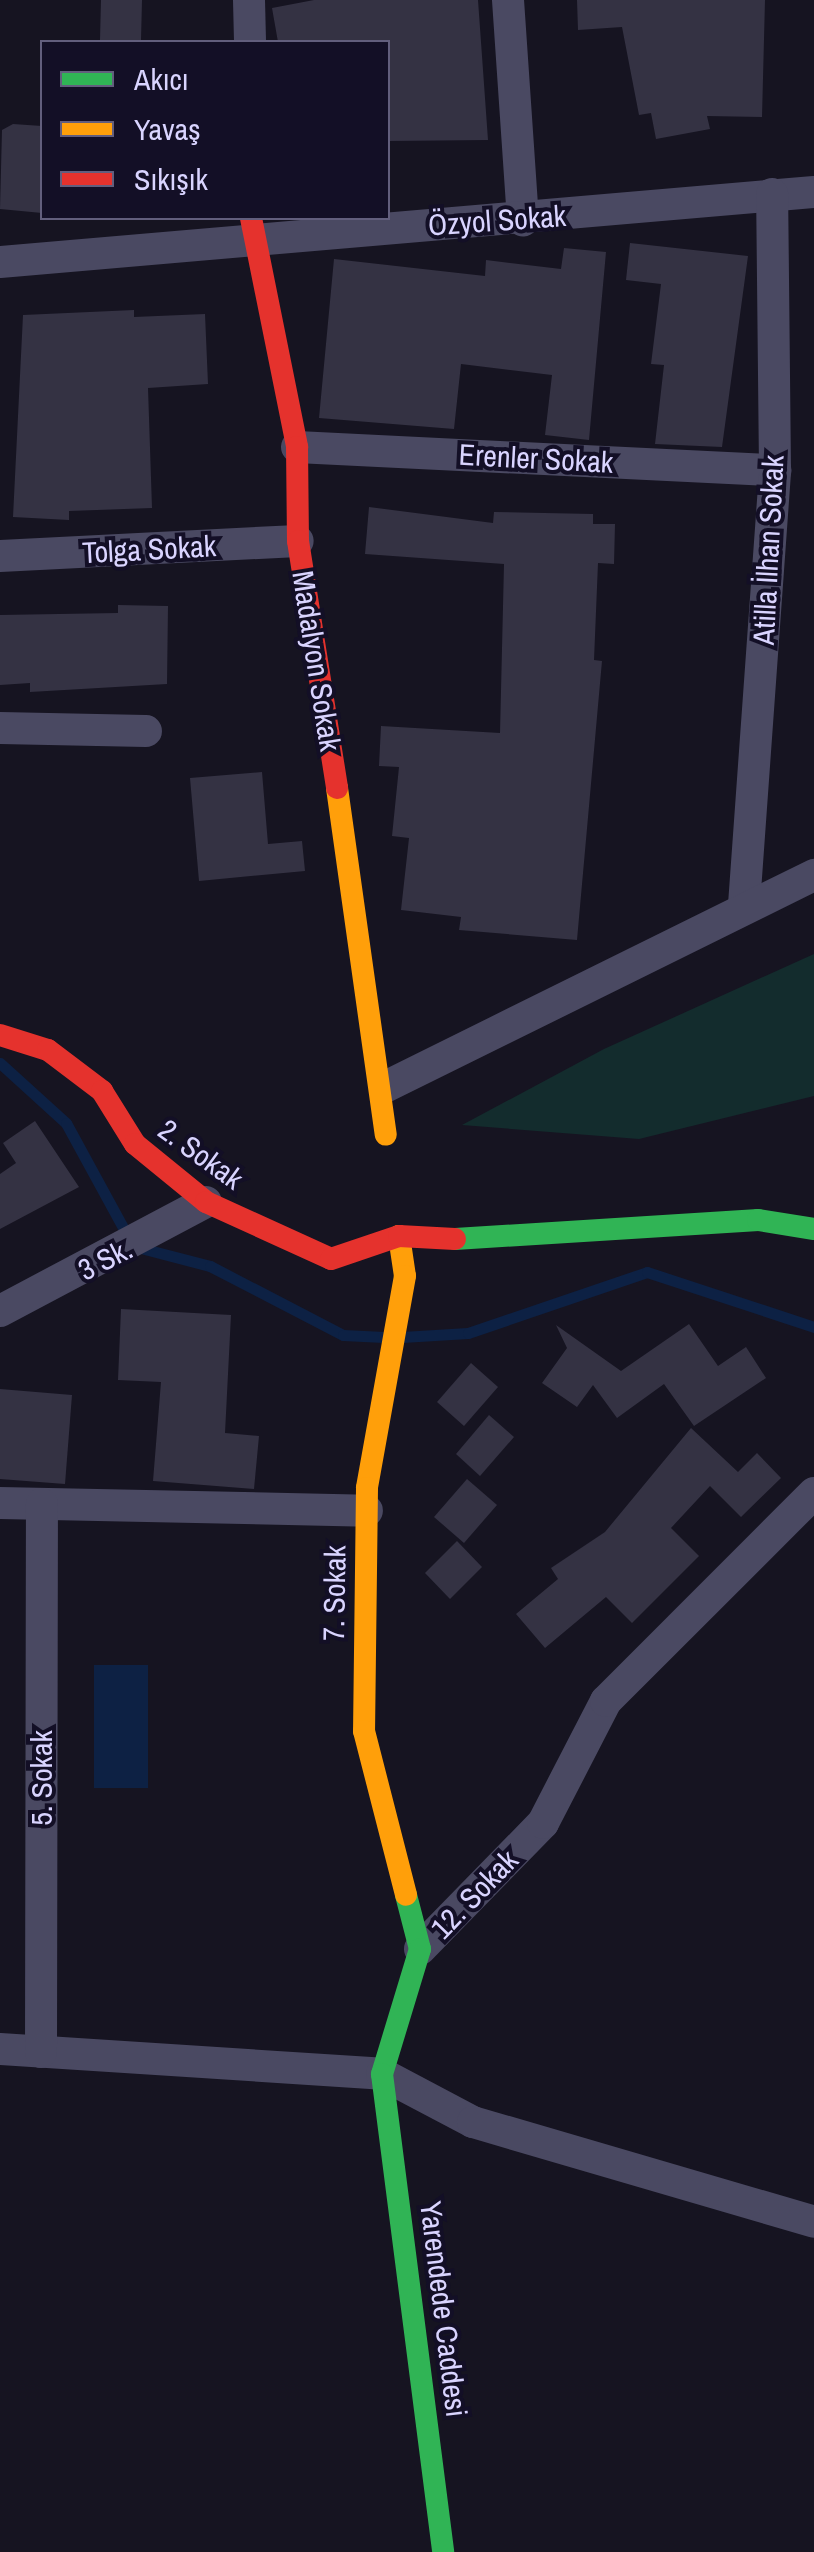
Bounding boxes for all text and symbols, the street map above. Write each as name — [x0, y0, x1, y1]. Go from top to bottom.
legend — [40, 40, 390, 220]
text: Akıcı — [134, 59, 189, 99]
text: Yavaş — [134, 109, 201, 149]
text: Sıkışık — [134, 159, 208, 199]
street label: Özyol Sokak — [427, 197, 567, 243]
street label: Erenler Sokak — [458, 436, 614, 480]
street label: Atilla İlhan Sokak — [745, 454, 791, 646]
street label: Tolga Sokak — [81, 528, 217, 570]
street label: Madalyon Sokak — [285, 568, 349, 754]
street label: 2. Sokak — [152, 1111, 250, 1197]
street label: 3 Sk. — [72, 1230, 138, 1288]
street label: 7. Sokak — [315, 1545, 353, 1641]
street label: 5. Sokak — [23, 1730, 59, 1826]
street label: 12. Sokak — [423, 1842, 525, 1946]
street label: Yarendede Caddesi — [413, 2199, 475, 2419]

